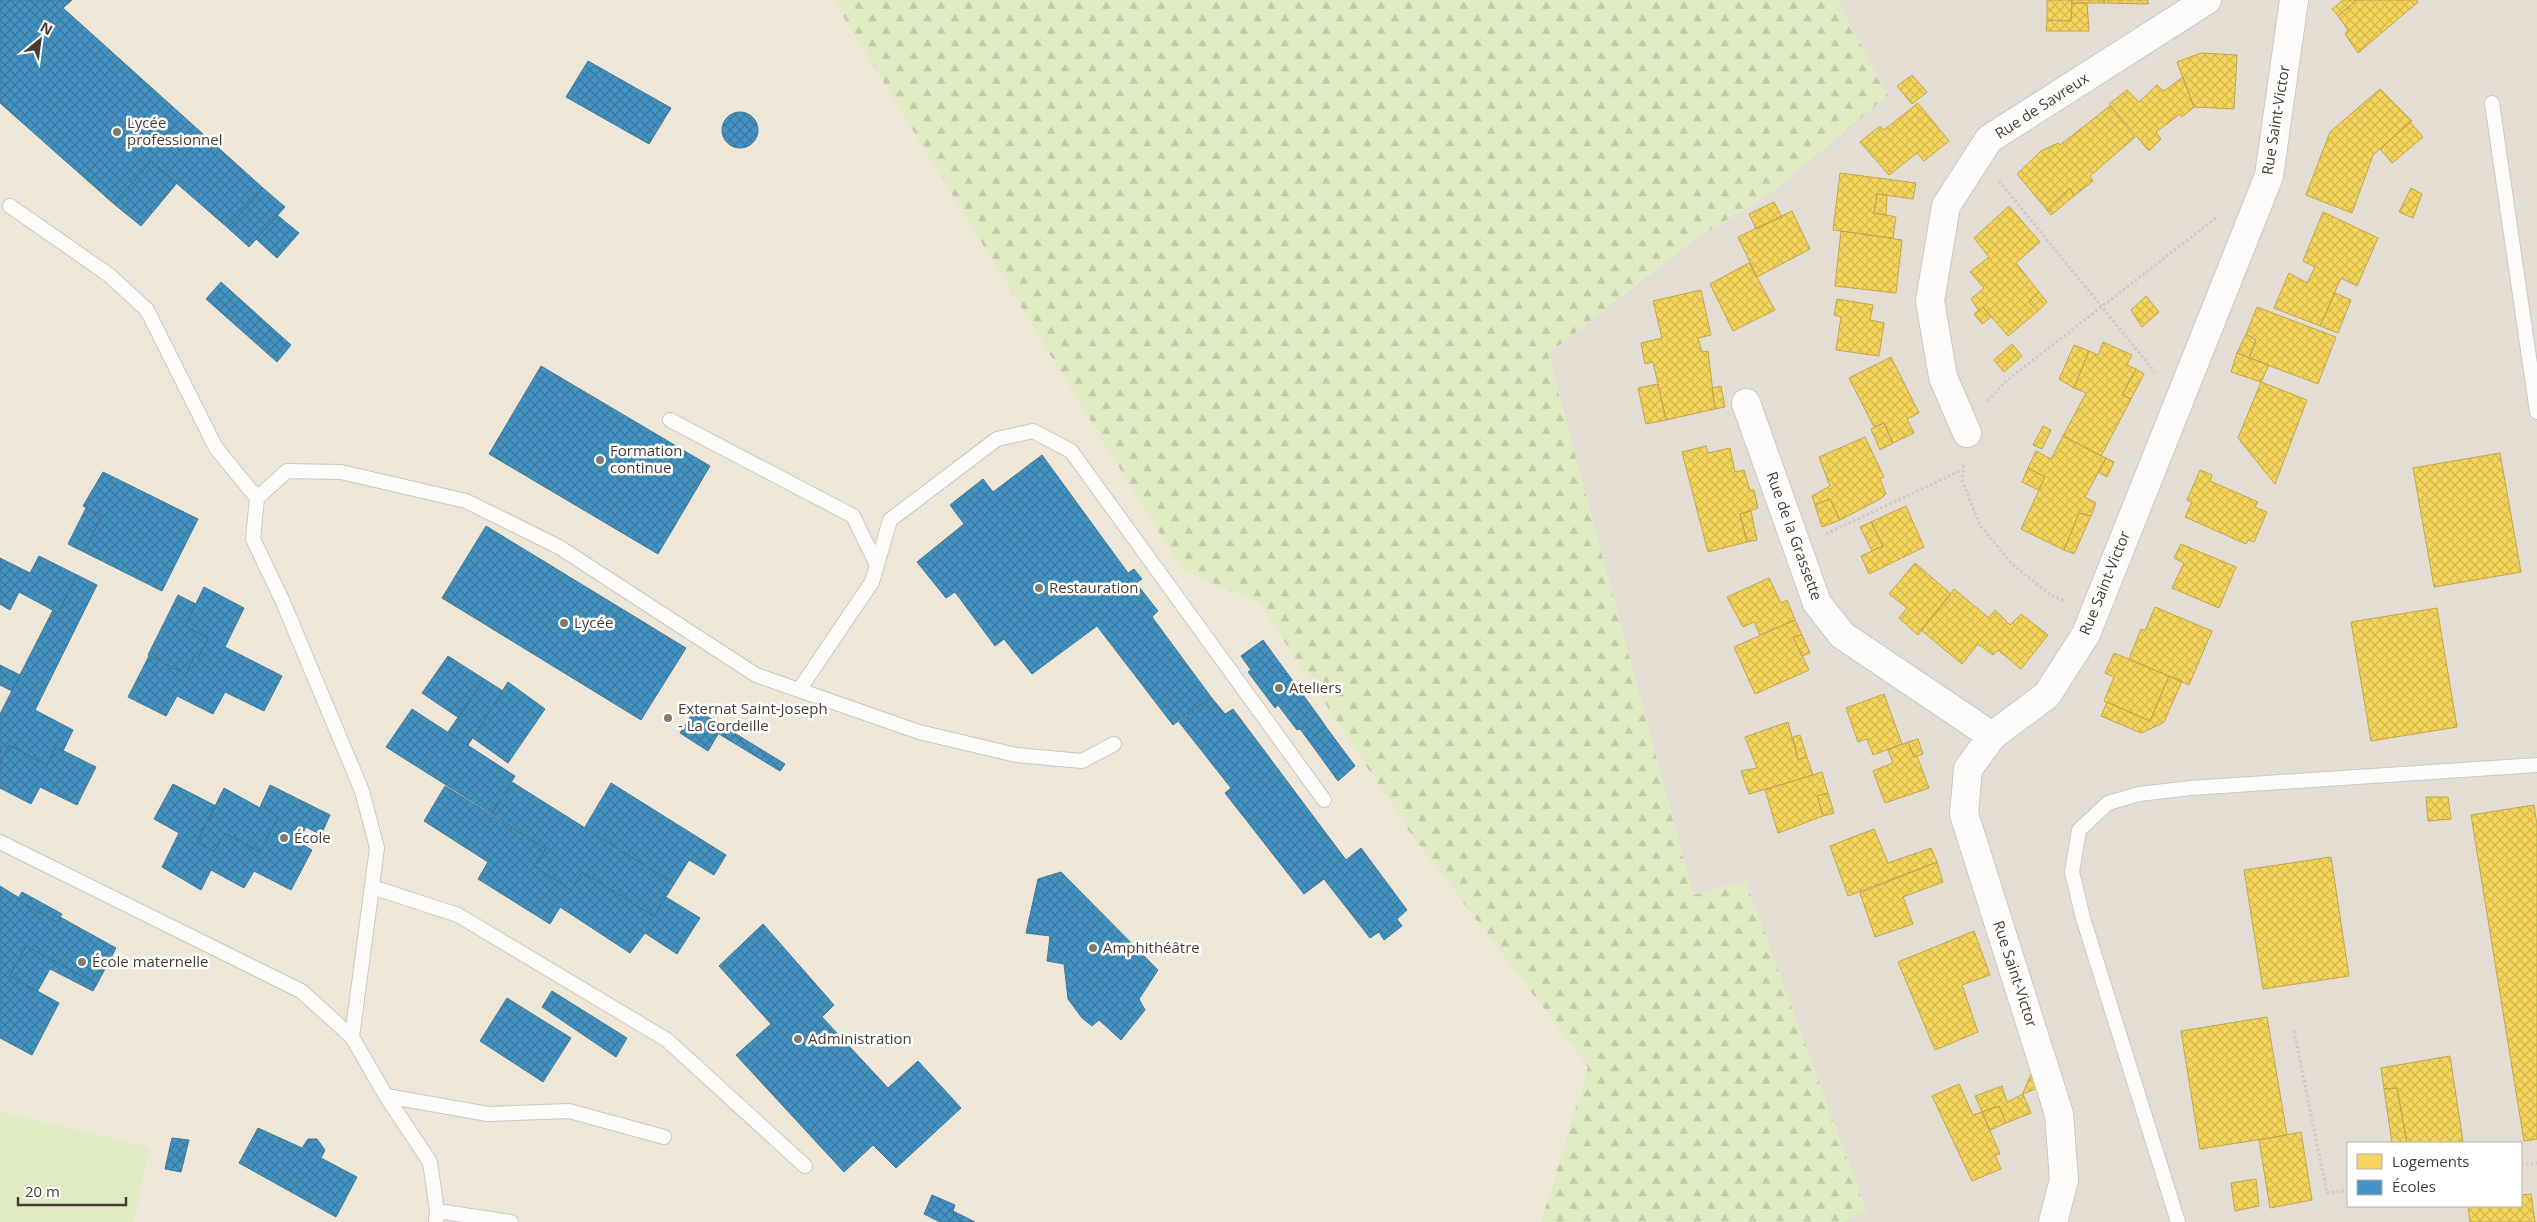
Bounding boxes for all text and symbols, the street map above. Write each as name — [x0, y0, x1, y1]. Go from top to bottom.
north arrow — [15, 15, 65, 65]
text: N — [37, 17, 56, 39]
street label: Rue Saint-Victor — [2256, 64, 2294, 176]
street label: Rue de Savreux — [1991, 67, 2092, 143]
place label: Lycée professionnel — [127, 112, 223, 149]
marker: Lycée professionnel — [111, 126, 123, 138]
place label: Formation continue — [610, 440, 682, 477]
marker: Formation continue — [594, 454, 606, 466]
street label: Rue de la Grassette — [1762, 469, 1828, 603]
street label: Rue Saint-Victor — [2074, 527, 2134, 638]
place label: Restauration — [1049, 577, 1139, 597]
marker: Restauration — [1033, 582, 1045, 594]
place label: Lycée — [574, 612, 613, 632]
marker: Lycée — [558, 617, 570, 629]
place label: Ateliers — [1289, 677, 1342, 697]
marker: Ateliers — [1273, 682, 1285, 694]
place label: Externat Saint-Joseph - La Cordeille — [678, 698, 828, 735]
marker: Externat Saint-Joseph - La Cordeille — [662, 712, 674, 724]
place label: École — [294, 827, 331, 847]
marker: École — [278, 832, 290, 844]
street label: Rue Saint-Victor — [1989, 918, 2043, 1030]
place label: Amphithéâtre — [1103, 937, 1200, 957]
marker: Amphithéâtre — [1087, 942, 1099, 954]
place label: École maternelle — [92, 951, 208, 971]
marker: École maternelle — [76, 956, 88, 968]
place label: Administration — [808, 1028, 912, 1048]
marker: Administration — [792, 1033, 804, 1045]
legend — [2347, 1142, 2522, 1207]
text: Logements — [2392, 1151, 2469, 1171]
scale bar — [18, 1174, 125, 1206]
text: Écoles — [2392, 1176, 2436, 1196]
text: 20 m — [25, 1181, 60, 1201]

